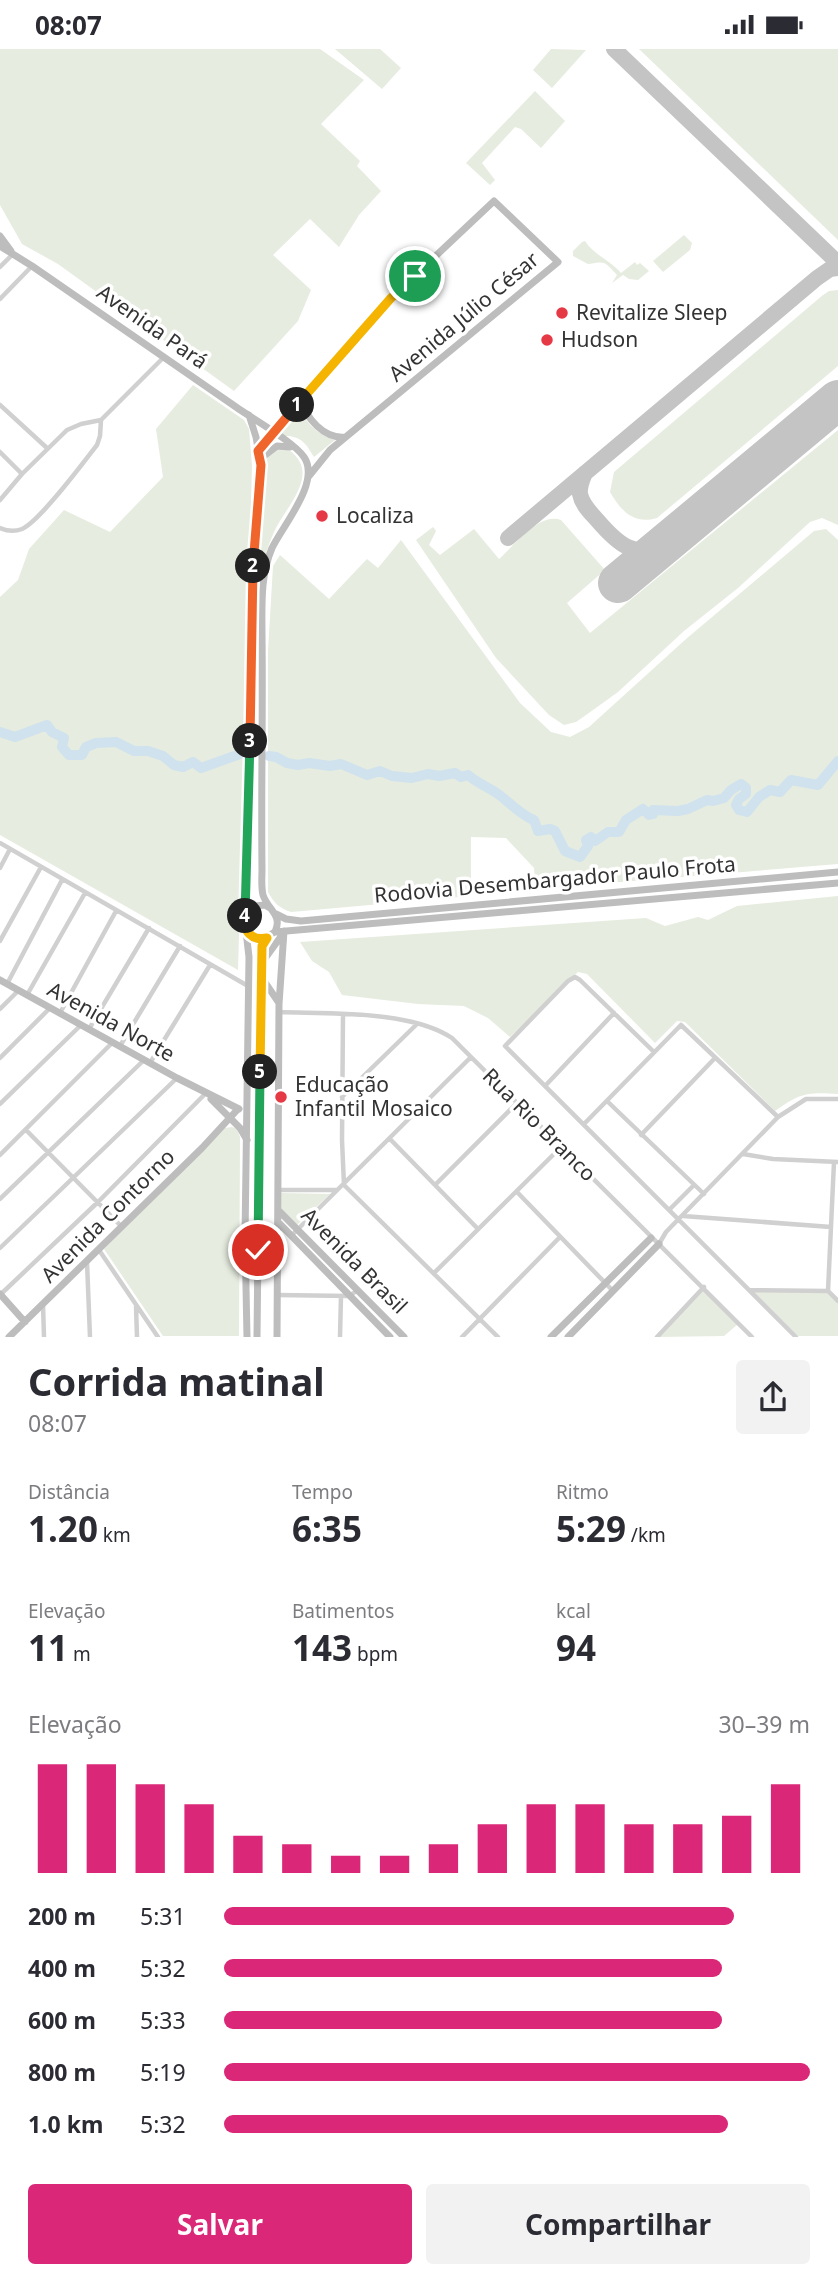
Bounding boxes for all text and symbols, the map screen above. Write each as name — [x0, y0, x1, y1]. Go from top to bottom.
text: 08:07 — [35, 7, 102, 43]
street label: Avenida Júlio César — [382, 245, 545, 387]
pin — [385, 246, 445, 306]
icon: arrive — [396, 257, 434, 295]
street label: Avenida Pará — [92, 278, 213, 375]
place label: Revitalize Sleep — [576, 298, 728, 326]
marker: Revitalize Sleep — [554, 305, 570, 321]
place label: Hudson — [561, 325, 638, 353]
marker: Hudson — [539, 332, 555, 348]
pin: 1 — [280, 387, 314, 423]
text: 1 — [291, 391, 302, 417]
place label: Localiza — [336, 501, 414, 529]
marker: Localiza — [314, 508, 330, 524]
pin: 2 — [236, 549, 270, 583]
text: 2 — [247, 552, 258, 578]
pin: 3 — [232, 723, 268, 759]
text: 3 — [244, 727, 255, 753]
street label: Rodovia Desembargador Paulo Frota — [373, 849, 737, 909]
pin: 4 — [228, 899, 262, 933]
text: 4 — [239, 902, 250, 928]
street label: Avenida Norte — [43, 975, 180, 1068]
pin: 5 — [243, 1055, 278, 1089]
text: 5 — [254, 1058, 265, 1084]
street label: Rua Rio Branco — [477, 1062, 602, 1187]
place label: Educação Infantil Mosaico — [295, 1070, 453, 1122]
marker: Educação Infantil Mosaico — [273, 1089, 289, 1105]
street label: Avenida Contorno — [34, 1142, 180, 1288]
street label: Avenida Brasil — [296, 1201, 414, 1319]
pin — [228, 1220, 288, 1280]
icon: check — [239, 1231, 277, 1269]
text: Corrida matinal — [28, 1355, 325, 1407]
button: share — [736, 1360, 810, 1434]
text: 08:07 — [28, 1407, 87, 1439]
text: Distância — [28, 1479, 110, 1505]
text: Tempo — [292, 1479, 353, 1505]
text: Ritmo — [556, 1479, 609, 1505]
text: 1.20 — [28, 1505, 98, 1552]
text: 6:35 — [292, 1505, 362, 1552]
text: 5:29 — [556, 1505, 626, 1552]
text: km — [98, 1522, 131, 1548]
text: /km — [626, 1522, 666, 1548]
text: Elevação — [28, 1598, 105, 1624]
text: Batimentos — [292, 1598, 394, 1624]
text: kcal — [556, 1598, 591, 1624]
text: 11 — [28, 1624, 68, 1671]
text: 143 — [292, 1624, 352, 1671]
text: 94 — [556, 1624, 596, 1671]
text: m — [68, 1641, 91, 1667]
text: bpm — [352, 1641, 398, 1667]
text: Elevação — [28, 1708, 122, 1740]
text: 30–39 m — [718, 1708, 810, 1740]
text: 200 m — [28, 1900, 96, 1932]
text: 5:31 — [140, 1900, 186, 1932]
text: 400 m — [28, 1952, 96, 1984]
text: 5:32 — [140, 1952, 186, 1984]
text: 600 m — [28, 2004, 96, 2036]
text: 5:33 — [140, 2004, 186, 2036]
text: 800 m — [28, 2056, 96, 2088]
text: 5:19 — [140, 2056, 186, 2088]
text: 1.0 km — [28, 2108, 103, 2140]
text: 5:32 — [140, 2108, 186, 2140]
button: Salvar — [28, 2184, 412, 2264]
button: Compartilhar — [426, 2184, 810, 2264]

